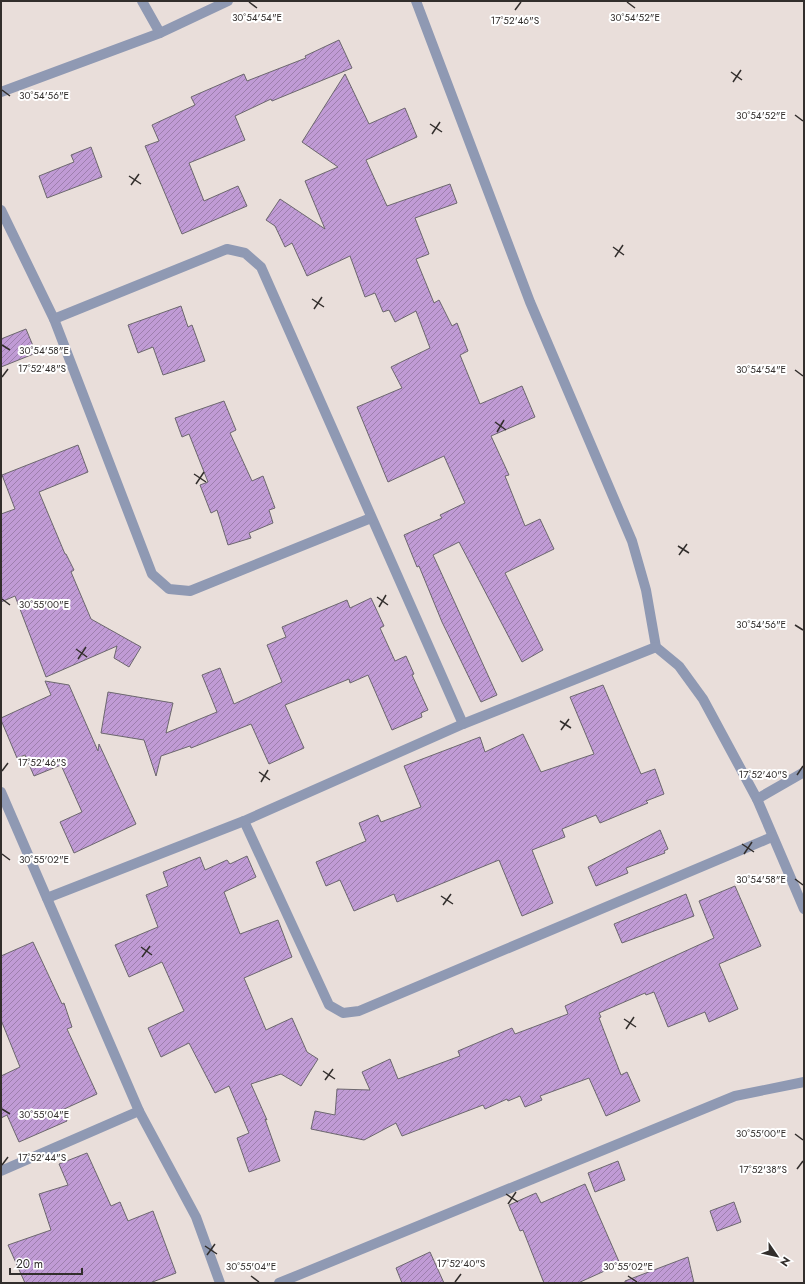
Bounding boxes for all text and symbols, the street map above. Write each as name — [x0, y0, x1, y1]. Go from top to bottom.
text: 30°54'54"E — [232, 10, 282, 25]
text: 30°54'52"E — [610, 10, 660, 25]
text: 17°52'46"S — [491, 13, 540, 28]
text: 30°54'56"E — [19, 88, 69, 103]
text: 30°54'52"E — [736, 108, 786, 123]
text: 30°54'58"E — [19, 343, 69, 358]
text: 17°52'48"S — [18, 361, 67, 376]
text: 30°54'54"E — [736, 362, 786, 377]
text: 30°55'00"E — [19, 597, 69, 612]
text: 30°54'56"E — [736, 617, 786, 632]
text: 17°52'46"S — [18, 755, 67, 770]
text: 17°52'40"S — [739, 767, 788, 782]
text: 30°55'02"E — [19, 852, 69, 867]
text: 30°54'58"E — [736, 872, 786, 887]
text: 30°55'04"E — [19, 1107, 69, 1122]
text: 30°55'00"E — [736, 1126, 786, 1141]
text: 17°52'44"S — [18, 1150, 67, 1165]
text: 17°52'38"S — [739, 1162, 787, 1177]
north arrow — [757, 1236, 797, 1276]
scale bar — [10, 1250, 82, 1276]
text: N — [776, 1253, 794, 1270]
text: 20 m — [16, 1255, 43, 1273]
text: 17°52'40"S — [437, 1256, 486, 1271]
text: 30°55'04"E — [226, 1259, 276, 1274]
text: 30°55'02"E — [603, 1259, 653, 1274]

